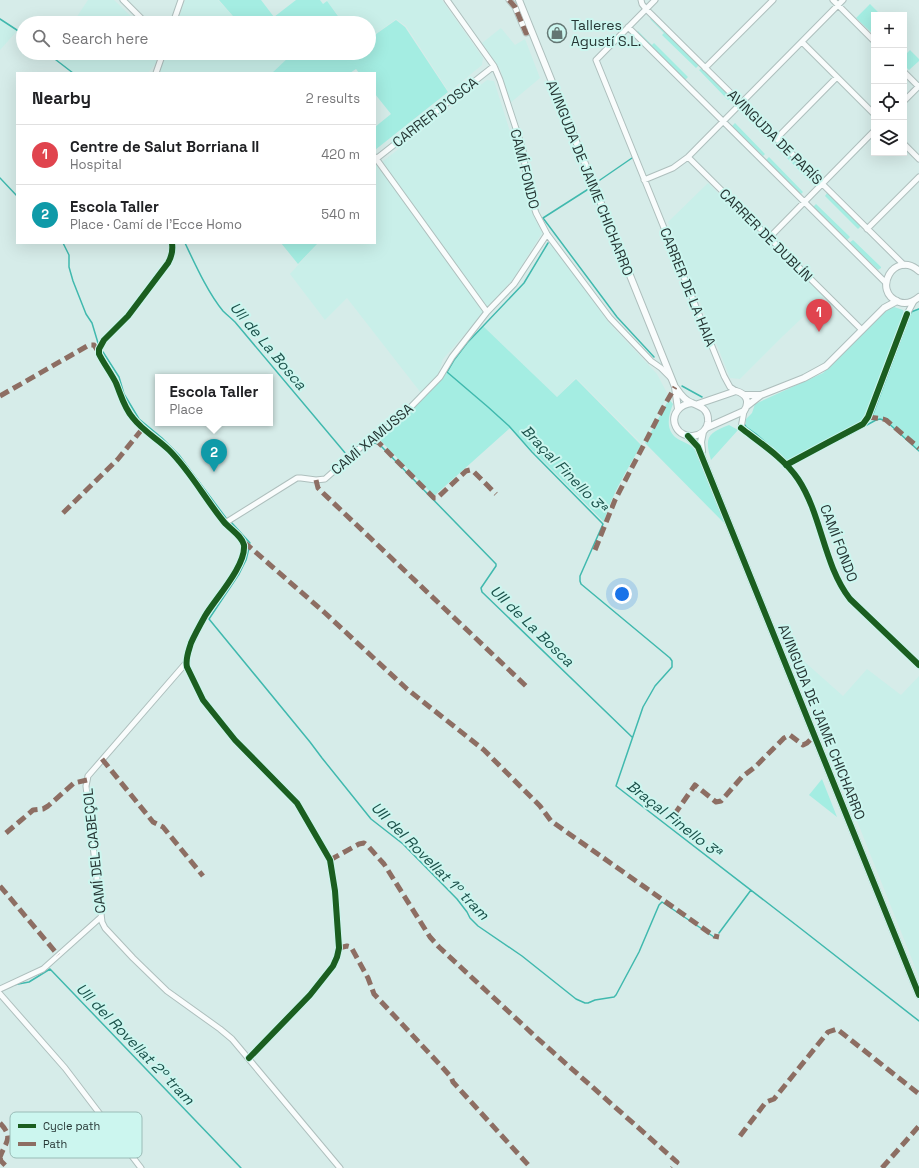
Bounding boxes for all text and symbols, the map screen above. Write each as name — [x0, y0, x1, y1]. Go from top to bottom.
map controls — [871, 12, 907, 156]
button: + — [871, 12, 907, 48]
search box — [16, 16, 376, 60]
place label: Talleres Agustí S.L. — [571, 16, 641, 50]
shop icon: Talleres Agustí S.L. — [546, 22, 568, 44]
icon: search — [30, 27, 52, 49]
text: Search here — [62, 29, 148, 48]
button: − — [871, 48, 907, 84]
street label: CARRER D'OSCA — [389, 73, 482, 151]
street label: AVINGUDA DE JAIME CHICHARRO — [542, 78, 638, 278]
button: locate — [871, 84, 907, 120]
street label: AVINGUDA DE PARÍS — [724, 86, 826, 188]
text: Nearby — [32, 87, 91, 109]
text: 2 results — [306, 90, 360, 107]
button: layers — [871, 120, 907, 156]
street label: CAMÍ FONDO — [506, 127, 544, 211]
text: Centre de Salut Borriana II — [70, 137, 259, 156]
text: 1 — [42, 146, 48, 163]
text: 420 m — [321, 146, 360, 163]
text: Hospital — [70, 156, 122, 173]
street label: CARRER DE DUBLÍN — [716, 185, 816, 285]
text: Escola Taller — [70, 197, 159, 216]
text: 2 — [41, 206, 49, 223]
text: 540 m — [321, 206, 360, 223]
text: Place · Camí de l'Ecce Homo — [70, 216, 242, 233]
street label: CARRER DE LA HAIA — [656, 225, 720, 349]
water label: Ull de La Bosca — [226, 298, 311, 394]
pin: 1 — [806, 299, 832, 332]
popup — [155, 374, 273, 426]
text: Escola Taller — [170, 382, 258, 401]
street label: CAMÍ XAMUSSA — [327, 399, 417, 479]
text: Place — [170, 401, 203, 418]
water label: Braçal Finello 3ª — [518, 421, 612, 518]
pin: 2 — [201, 439, 227, 472]
street label: CAMÍ FONDO — [816, 502, 862, 584]
water label: Ull de La Bosca — [487, 581, 578, 671]
your location — [612, 584, 632, 604]
street label: AVINGUDA DE JAIME CHICHARRO — [774, 622, 870, 822]
water label: Braçal Finello 3ª — [623, 776, 727, 862]
street label: CAMÍ DEL CABEÇOL — [78, 787, 110, 914]
water label: Ull del Rovellat 1º tram — [367, 798, 494, 924]
water label: Ull del Rovellat 2º tram — [72, 979, 199, 1109]
legend — [10, 1112, 142, 1158]
text: Cycle path — [43, 1119, 100, 1133]
text: Path — [43, 1137, 67, 1151]

